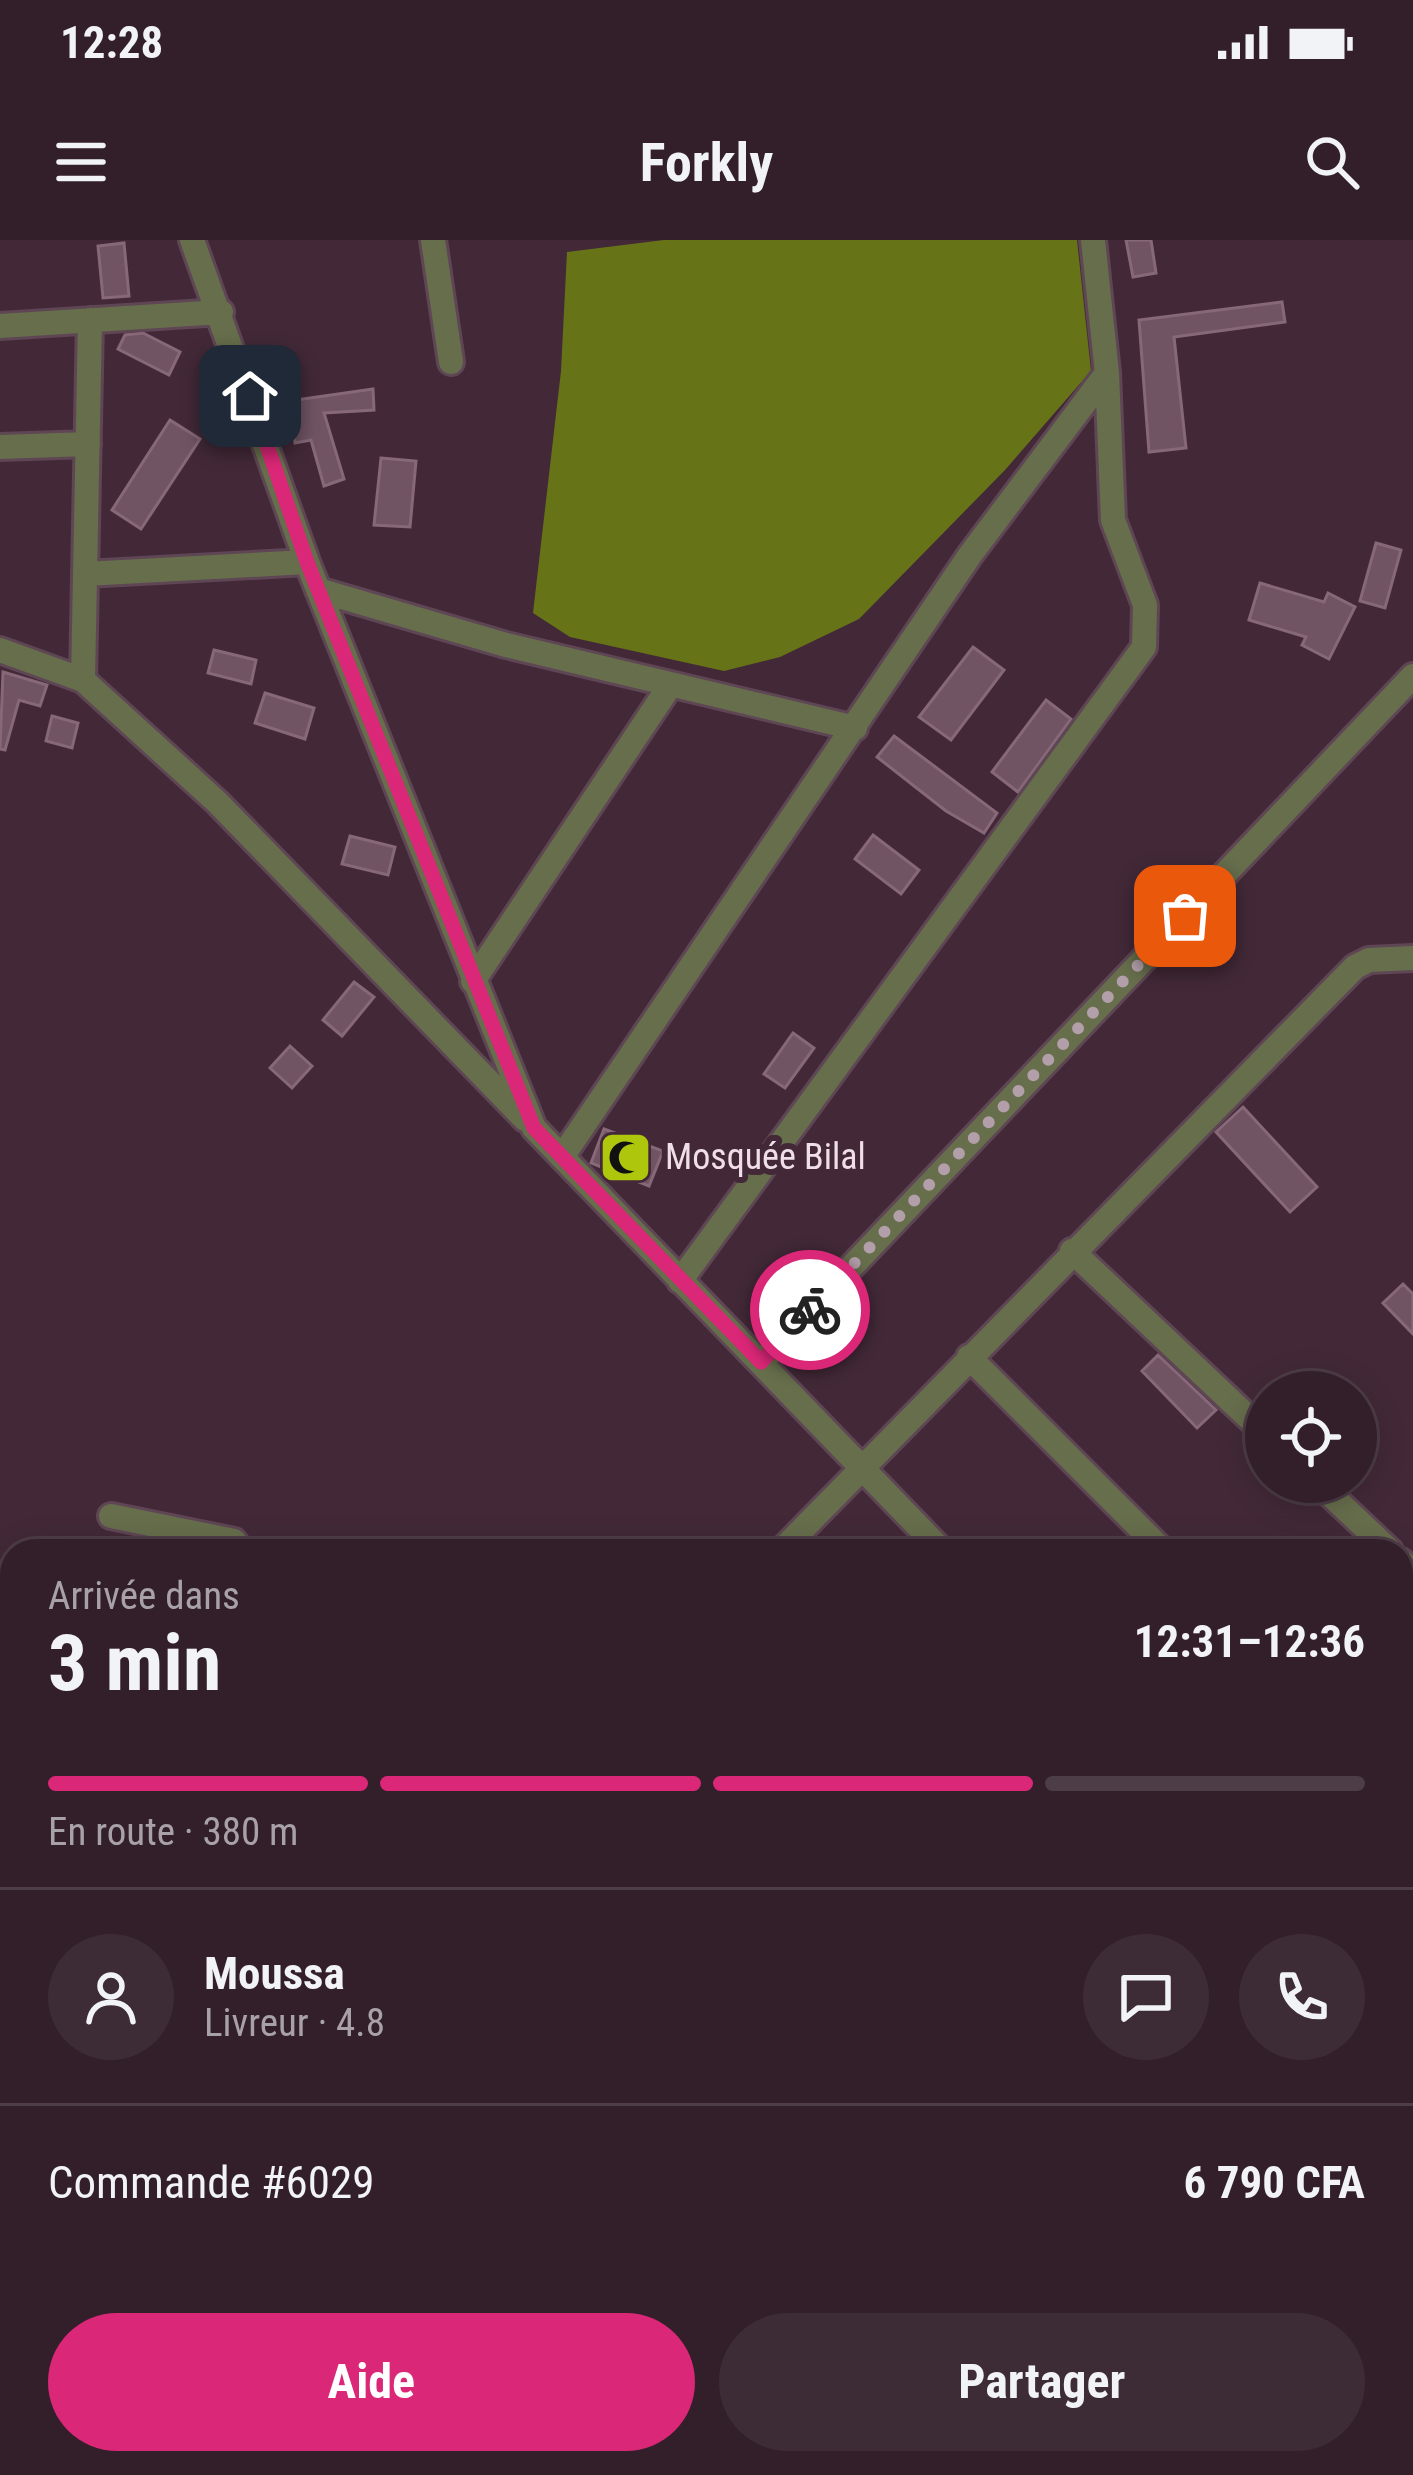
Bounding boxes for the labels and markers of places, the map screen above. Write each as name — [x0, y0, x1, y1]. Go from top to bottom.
pin — [199, 345, 301, 447]
pin — [1134, 865, 1236, 967]
mosque icon: Mosquée Bilal — [598, 1129, 654, 1185]
place label: Mosquée Bilal — [665, 1136, 866, 1178]

